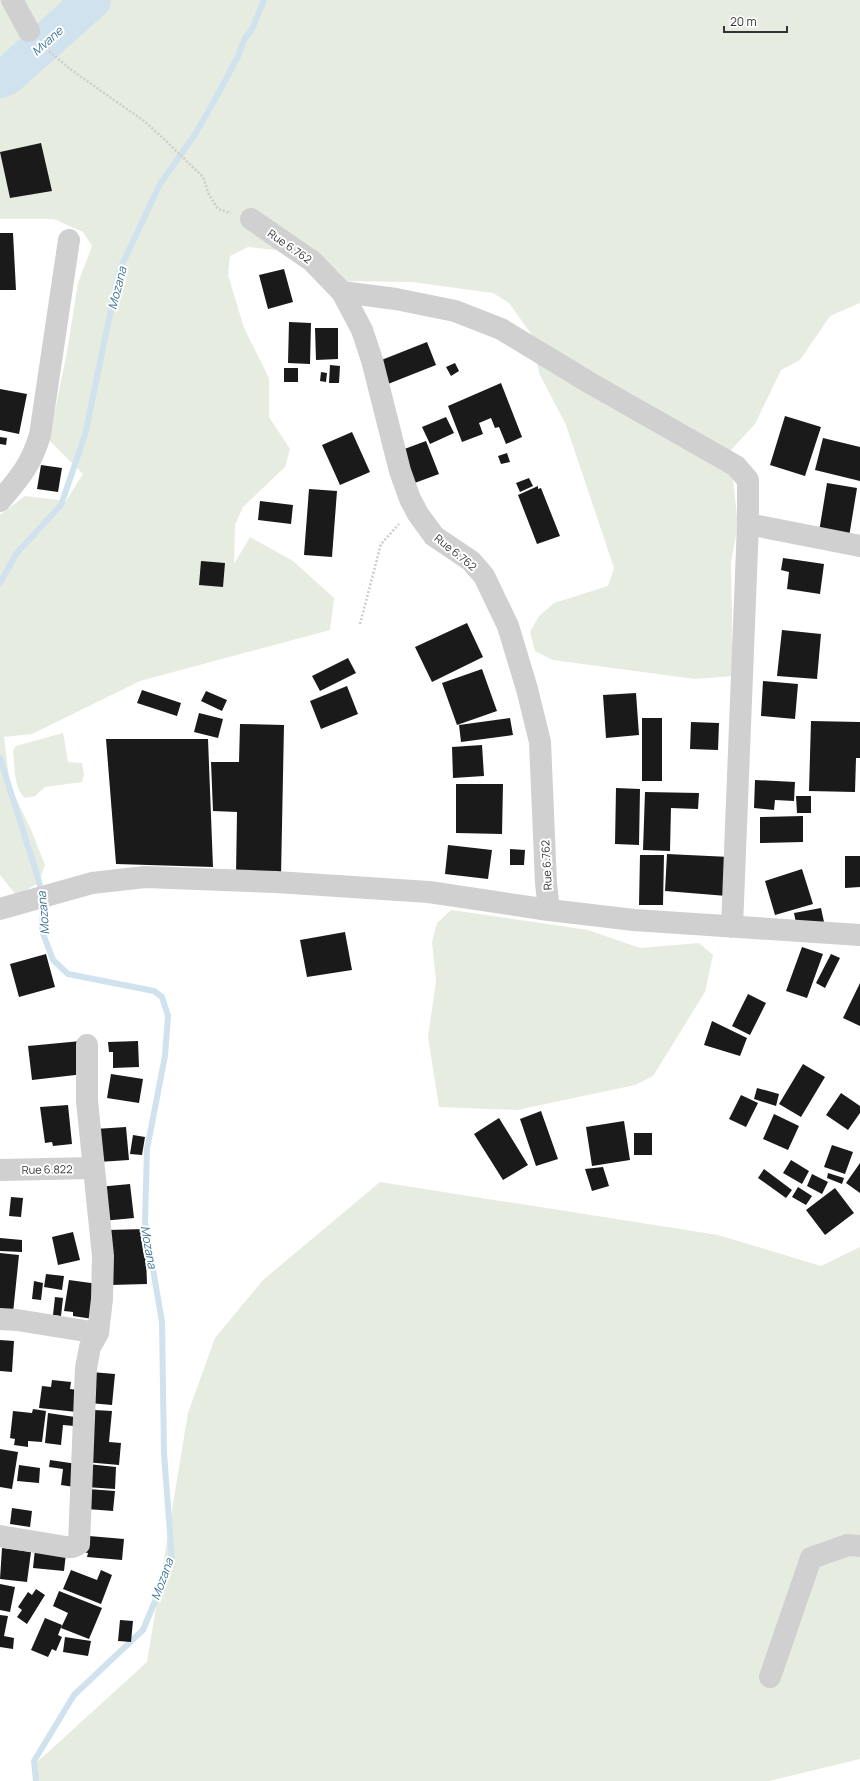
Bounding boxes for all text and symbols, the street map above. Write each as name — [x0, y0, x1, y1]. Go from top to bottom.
scale bar — [724, 8, 787, 34]
text: 20 m — [730, 13, 757, 30]
water label: Mvane — [28, 22, 67, 60]
street label: Rue 6.762 — [265, 225, 315, 267]
water label: Mozana — [104, 264, 131, 311]
street label: Rue 6.762 — [432, 530, 480, 574]
street label: Rue 6.762 — [537, 839, 555, 891]
water label: Mozana — [33, 889, 53, 935]
street label: Rue 6.822 — [22, 1161, 72, 1177]
water label: Mozana — [137, 1224, 161, 1271]
water label: Mozana — [147, 1554, 178, 1602]

